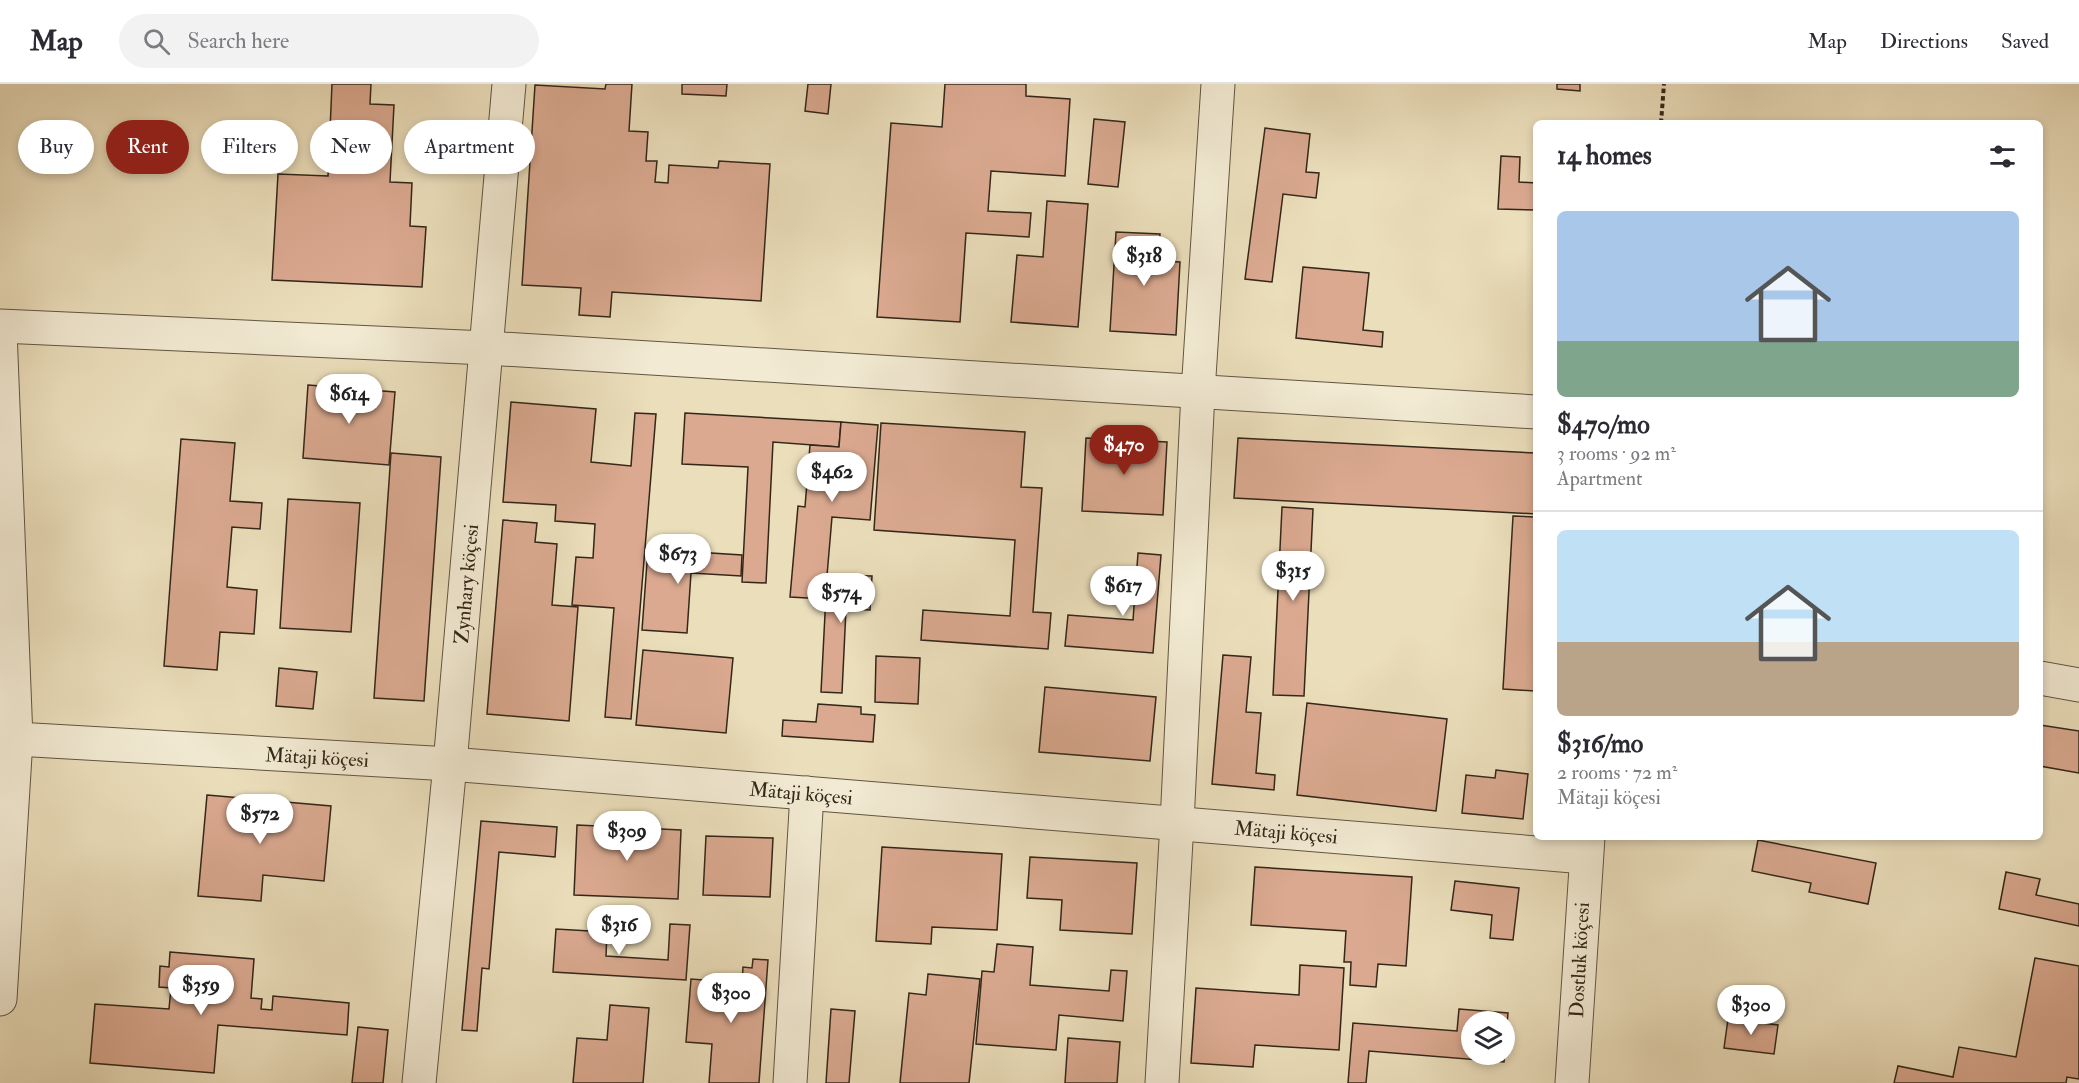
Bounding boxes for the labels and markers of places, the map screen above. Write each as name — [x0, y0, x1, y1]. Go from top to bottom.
pin: $318 — [1108, 236, 1180, 287]
pin: $614 — [313, 374, 385, 425]
pin: $470 — [1088, 425, 1160, 476]
pin: $462 — [796, 452, 868, 503]
pin: $673 — [642, 534, 714, 585]
pin: $315 — [1257, 551, 1329, 602]
pin: $617 — [1087, 566, 1159, 617]
pin: $574 — [805, 573, 877, 624]
pin: $572 — [224, 794, 296, 845]
pin: $309 — [591, 811, 663, 862]
pin: $316 — [583, 905, 655, 956]
pin: $359 — [165, 965, 237, 1016]
pin: $300 — [695, 973, 767, 1024]
pin: $300 — [1715, 985, 1787, 1036]

